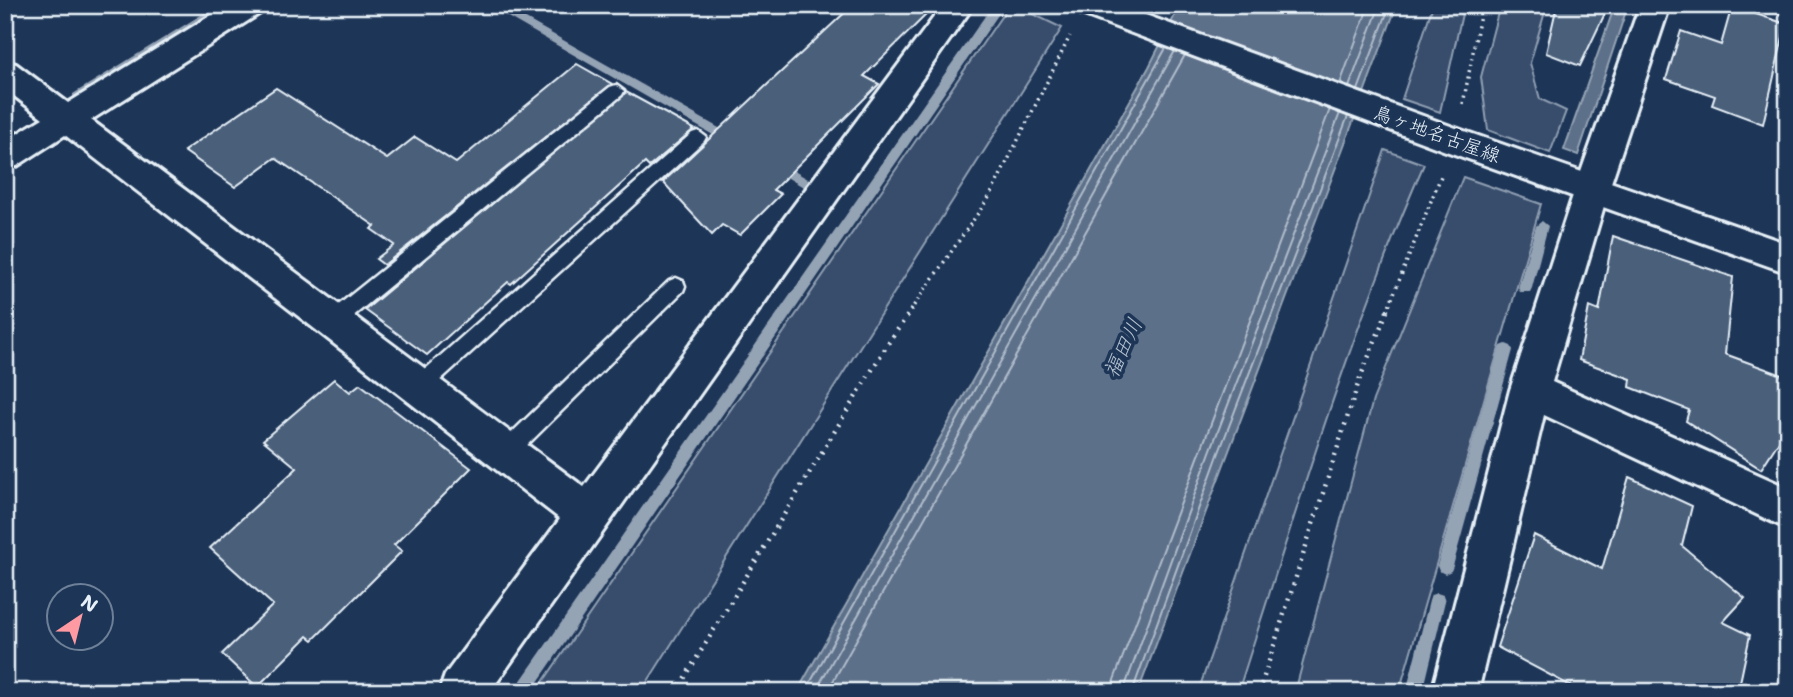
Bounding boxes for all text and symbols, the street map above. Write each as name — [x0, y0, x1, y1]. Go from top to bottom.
street label: 鳥ヶ地名古屋線 — [1370, 100, 1504, 168]
water label: 福田川 — [1097, 314, 1149, 382]
north arrow — [46, 582, 116, 652]
text: N — [76, 589, 103, 618]

